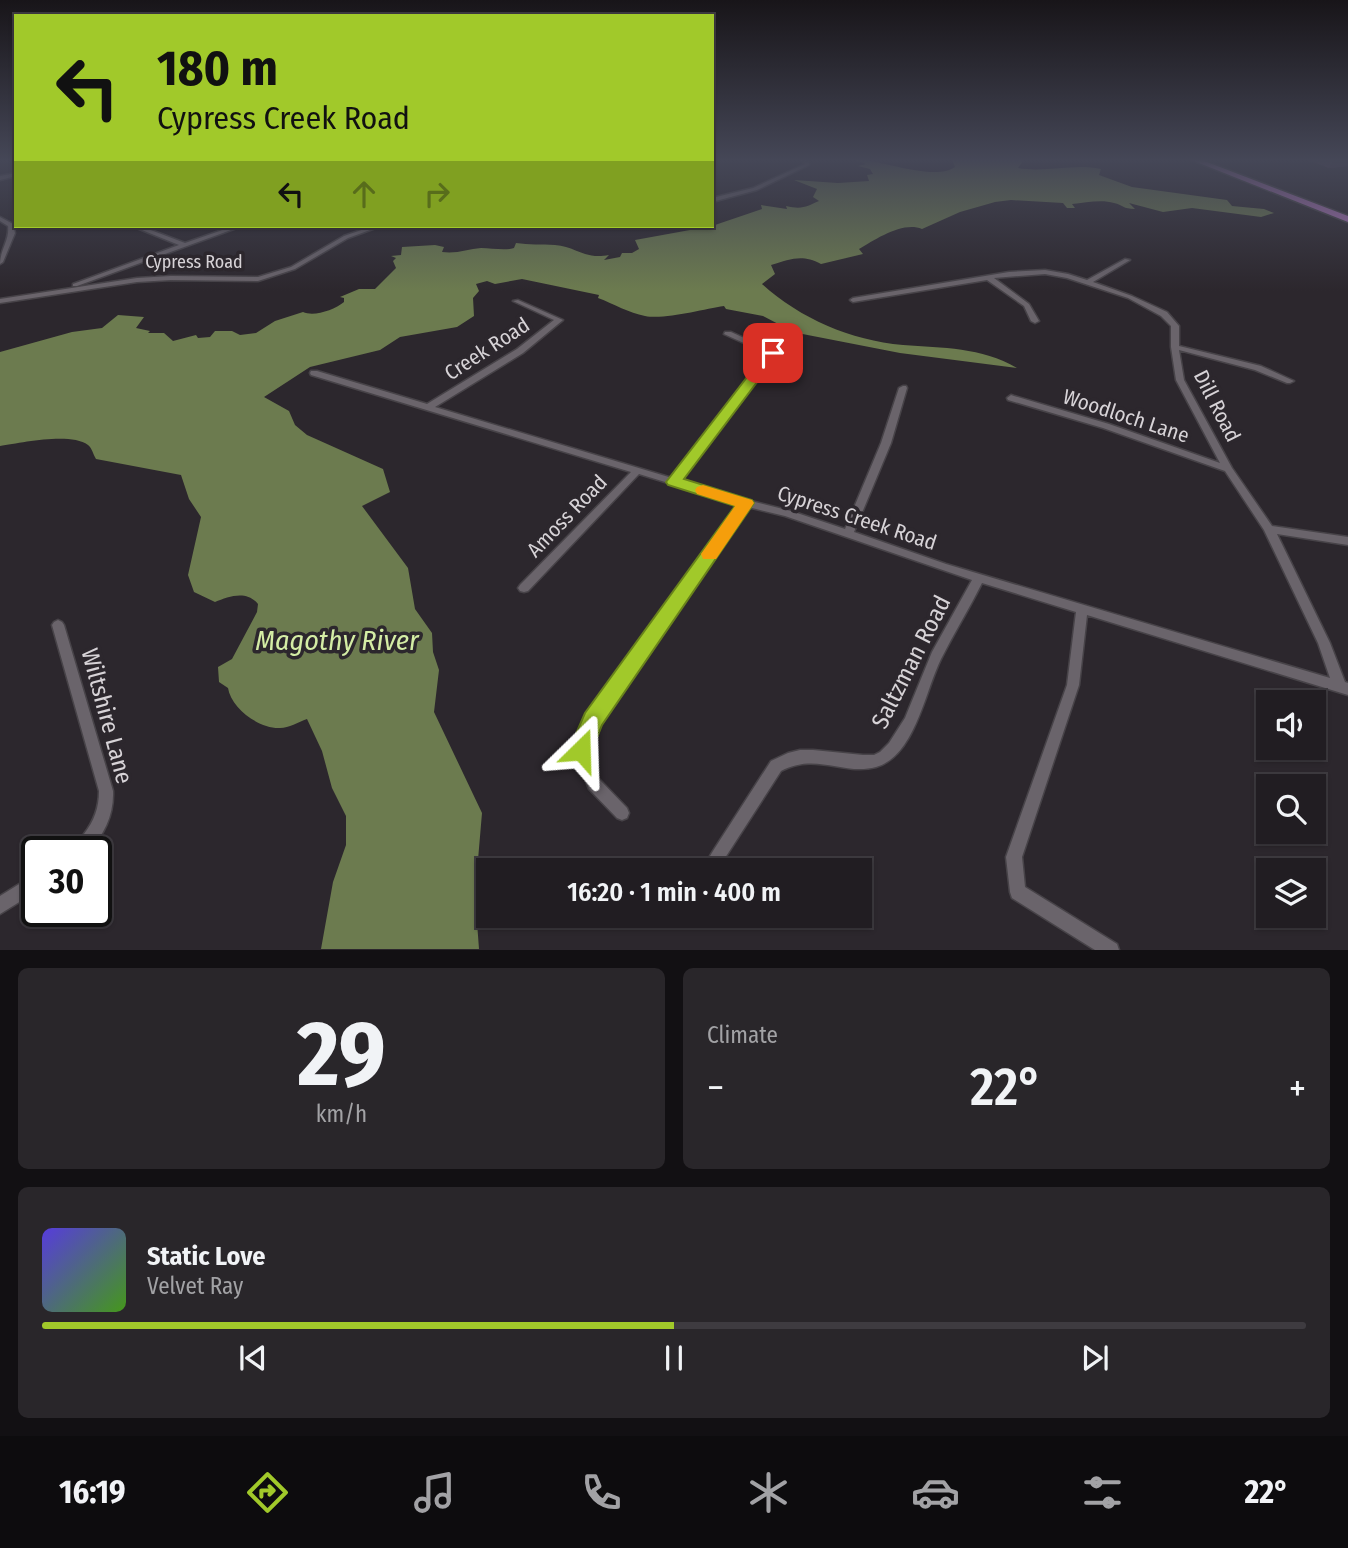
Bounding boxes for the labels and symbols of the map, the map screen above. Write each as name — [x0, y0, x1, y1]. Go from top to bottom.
street label: Cypress Road — [145, 251, 243, 273]
street label: Creek Road — [440, 312, 534, 386]
pin — [743, 323, 803, 383]
street label: Dill Road — [1188, 366, 1246, 446]
street label: Woodloch Lane — [1060, 383, 1192, 449]
street label: Amoss Road — [521, 469, 613, 563]
street label: Cypress Creek Road — [774, 480, 940, 556]
street label: Saltzman Road — [866, 591, 956, 733]
water label: Magothy River — [255, 624, 420, 657]
street label: Wiltshire Lane — [75, 645, 139, 787]
position arrow — [544, 713, 618, 787]
speed limit sign: 30 — [21, 836, 112, 927]

